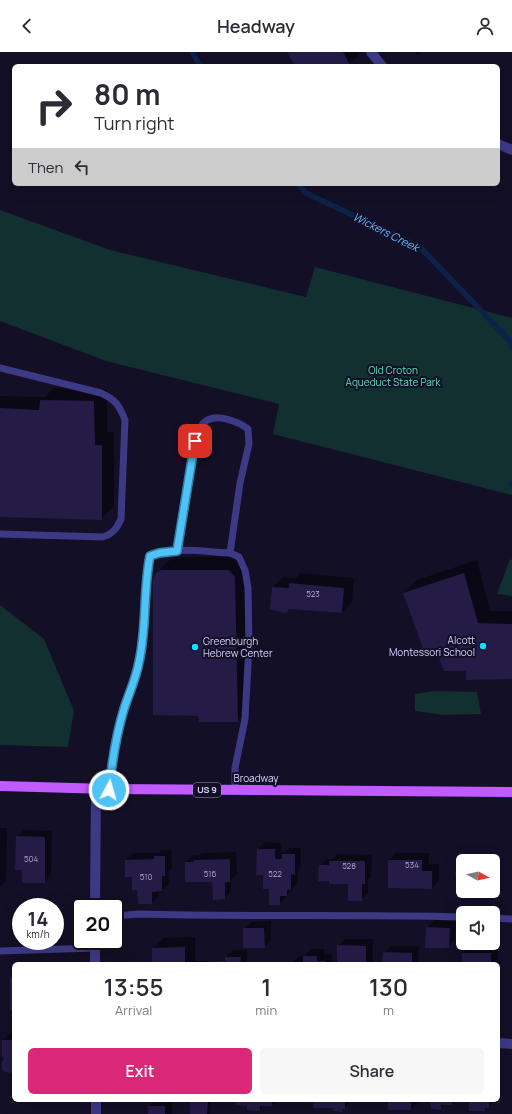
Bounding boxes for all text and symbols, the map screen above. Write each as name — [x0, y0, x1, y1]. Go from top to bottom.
text: Headway — [217, 14, 295, 38]
icon: back — [16, 15, 38, 37]
icon: person — [474, 15, 496, 37]
text: 80 m — [94, 75, 160, 113]
icon: right — [28, 80, 80, 132]
text: Turn right — [94, 111, 175, 135]
icon: left — [71, 156, 93, 178]
text: Then — [28, 157, 63, 178]
water label: Wickers Creek — [351, 208, 423, 255]
park label: Old Croton Aqueduct State Park — [346, 363, 441, 389]
pin — [178, 424, 212, 458]
icon: arrive — [184, 430, 206, 452]
house number: 523 — [306, 588, 320, 599]
place label: Alcott Montessori School — [389, 633, 476, 659]
place label: Greenburgh Hebrew Center — [203, 634, 273, 660]
marker: Alcott Montessori School — [478, 641, 488, 651]
marker: Greenburgh Hebrew Center — [190, 642, 200, 652]
position arrow — [88, 769, 130, 811]
street label: Broadway — [234, 771, 279, 785]
road number: US 9 — [193, 783, 221, 797]
house number: 504 — [24, 853, 38, 864]
north arrow — [456, 854, 500, 898]
map controls — [456, 854, 500, 950]
house number: 534 — [405, 859, 419, 870]
house number: 528 — [342, 860, 356, 871]
house number: 516 — [204, 868, 216, 879]
house number: 522 — [268, 868, 282, 879]
house number: 510 — [140, 871, 152, 882]
speed limit sign: 20 — [72, 898, 124, 950]
text: 14 — [28, 905, 48, 932]
button: sound — [456, 906, 500, 950]
text: km/h — [26, 927, 50, 941]
text: 13:55 — [104, 970, 164, 1003]
text: 1 — [261, 970, 271, 1003]
text: 130 — [369, 970, 408, 1003]
text: Arrival — [115, 1001, 152, 1019]
text: min — [255, 1001, 277, 1019]
text: m — [383, 1001, 394, 1019]
button: Exit — [28, 1048, 252, 1094]
button: Share — [260, 1048, 484, 1094]

